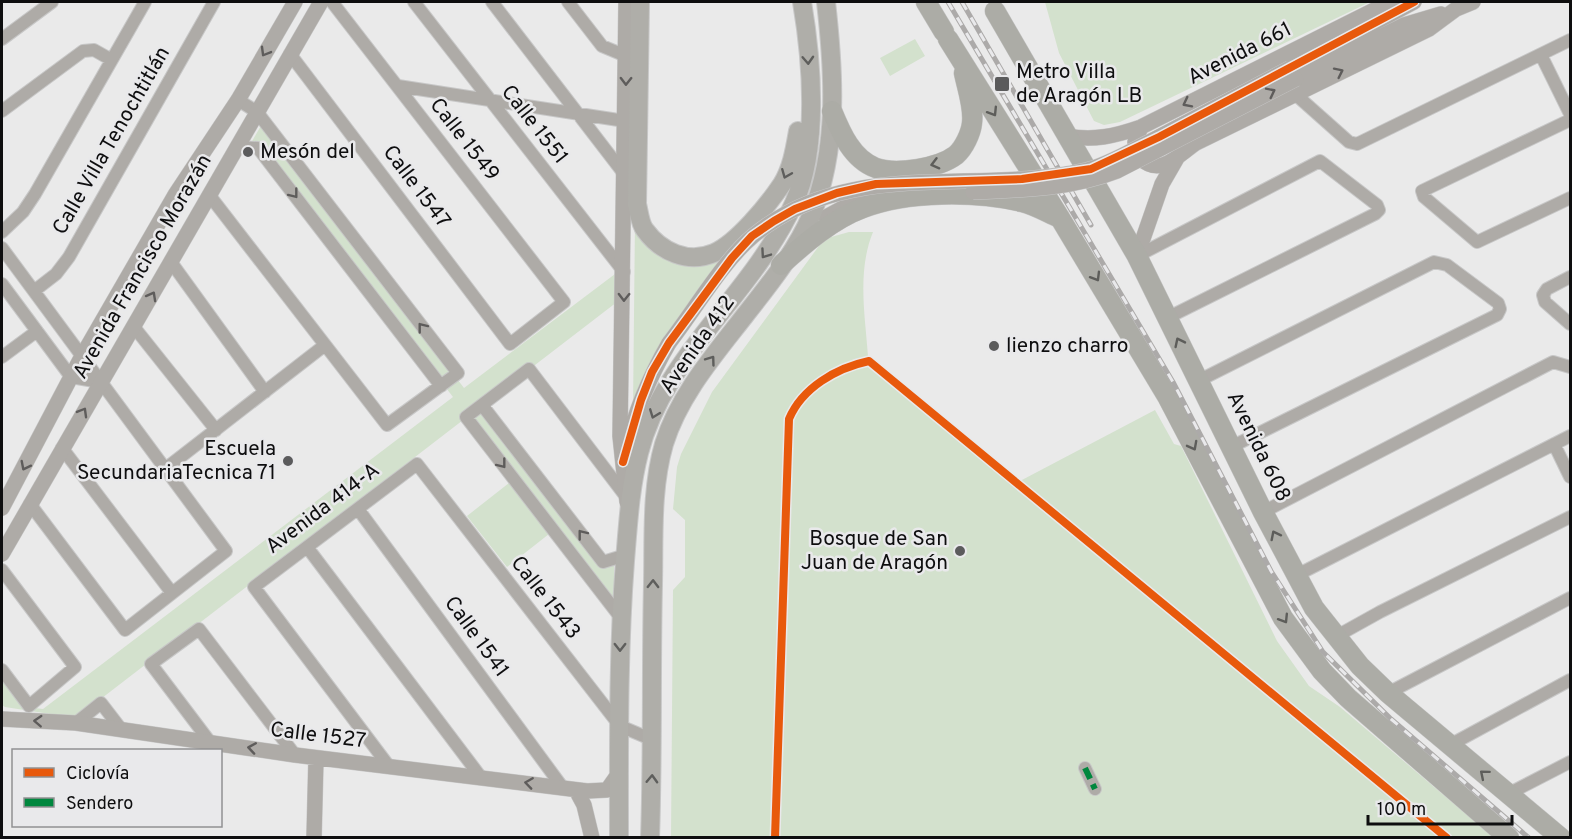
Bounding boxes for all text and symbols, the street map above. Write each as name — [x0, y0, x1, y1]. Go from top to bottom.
street label: Avenida 661 — [1183, 16, 1297, 92]
street label: Calle Villa Tenochtitlán — [47, 42, 177, 240]
one-way arrow — [261, 46, 273, 56]
one-way arrow — [801, 55, 814, 64]
place label: Metro Villa de Aragón LB — [1016, 59, 1142, 110]
one-way arrow — [1333, 68, 1344, 80]
marker: Metro Villa de Aragón LB — [993, 75, 1011, 93]
one-way arrow — [620, 76, 632, 85]
street label: Calle 1551 — [495, 80, 573, 170]
one-way arrow — [1265, 88, 1275, 99]
street label: Calle 1549 — [423, 93, 505, 187]
one-way arrow — [1183, 96, 1194, 108]
one-way arrow — [985, 105, 996, 116]
place label: Mesón del — [260, 139, 355, 166]
street label: Calle 1547 — [376, 140, 456, 234]
marker: Mesón del — [241, 145, 255, 159]
street label: Avenida Francisco Morazán — [67, 150, 219, 384]
one-way arrow — [930, 156, 940, 169]
one-way arrow — [781, 167, 793, 178]
one-way arrow — [287, 188, 298, 199]
one-way arrow — [761, 247, 772, 258]
one-way arrow — [1089, 271, 1100, 281]
street label: Avenida 412 — [654, 291, 742, 399]
one-way arrow — [144, 292, 156, 302]
one-way arrow — [618, 292, 630, 301]
one-way arrow — [419, 323, 430, 334]
place label: lienzo charro — [1006, 333, 1128, 360]
one-way arrow — [1174, 337, 1186, 348]
marker: lienzo charro — [987, 339, 1001, 353]
one-way arrow — [703, 356, 714, 367]
street label: Avenida 608 — [1220, 388, 1296, 506]
one-way arrow — [649, 407, 661, 418]
one-way arrow — [75, 408, 87, 418]
place label: Escuela SecundariaTecnica 71 — [77, 436, 276, 487]
one-way arrow — [1186, 440, 1198, 451]
marker: Escuela SecundariaTecnica 71 — [281, 454, 295, 468]
street label: Avenida 414-A — [261, 457, 385, 561]
one-way arrow — [494, 457, 505, 468]
one-way arrow — [20, 460, 32, 471]
place label: Bosque de San Juan de Aragón — [801, 526, 948, 577]
one-way arrow — [578, 530, 589, 541]
one-way arrow — [1271, 531, 1282, 541]
marker: Bosque de San Juan de Aragón — [953, 544, 967, 558]
street label: Calle 1543 — [504, 551, 586, 645]
one-way arrow — [647, 580, 659, 589]
street label: Calle 1541 — [437, 591, 515, 683]
one-way arrow — [1277, 612, 1288, 623]
one-way arrow — [614, 642, 626, 651]
one-way arrow — [33, 715, 42, 728]
street label: Calle 1527 — [269, 717, 367, 755]
one-way arrow — [247, 743, 256, 755]
legend — [12, 749, 222, 827]
text: Ciclovía — [66, 763, 129, 786]
one-way arrow — [1480, 770, 1491, 781]
one-way arrow — [646, 775, 658, 784]
one-way arrow — [524, 777, 533, 790]
scale bar — [1368, 788, 1512, 826]
text: Sendero — [66, 793, 133, 816]
text: 100 m — [1377, 799, 1426, 822]

